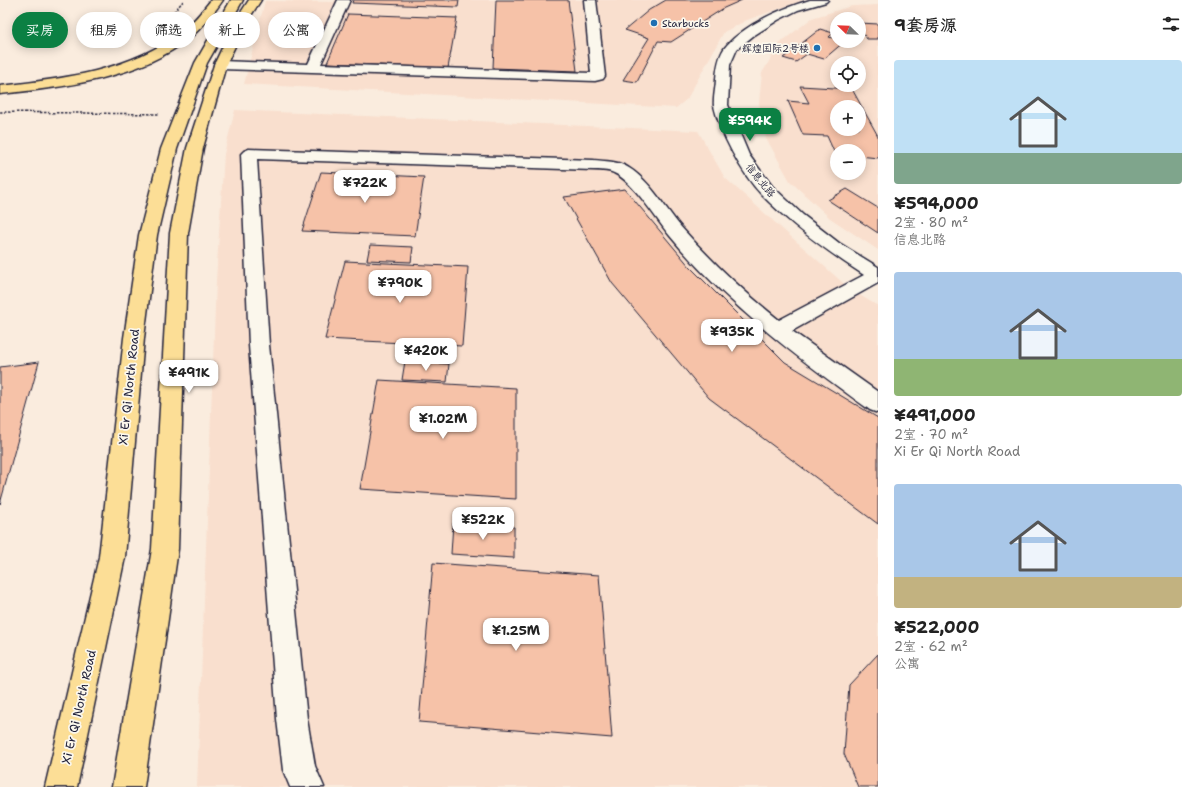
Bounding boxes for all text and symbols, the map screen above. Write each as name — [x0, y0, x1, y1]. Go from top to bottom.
chip: 买房 — [12, 12, 68, 48]
chip: 租房 — [76, 12, 132, 48]
chip: 筛选 — [140, 12, 196, 48]
chip: 新上 — [204, 12, 260, 48]
chip: 公寓 — [268, 12, 324, 48]
north arrow — [830, 12, 866, 48]
map controls — [830, 12, 866, 180]
icon: filters — [1160, 13, 1182, 35]
text: 9套房源 — [894, 14, 957, 36]
place label: Starbucks — [662, 17, 709, 30]
marker: Starbucks — [649, 18, 659, 28]
place label: 辉煌国际2号楼 — [742, 42, 809, 55]
marker: 辉煌国际2号楼 — [812, 43, 822, 53]
button: locate — [830, 56, 866, 92]
icon: home — [1002, 86, 1074, 158]
button: + — [830, 100, 866, 136]
pin: ¥594K — [722, 108, 778, 142]
text: ¥594K — [728, 112, 772, 129]
button: − — [830, 144, 866, 180]
street label: 信息北路 — [743, 161, 778, 200]
pin: ¥722K — [337, 170, 393, 204]
text: ¥722K — [343, 174, 387, 191]
text: ¥594,000 — [894, 192, 979, 214]
text: 2室 · 80 m² — [894, 214, 968, 231]
text: 信息北路 — [894, 231, 946, 248]
pin: ¥790K — [372, 270, 428, 304]
text: ¥790K — [377, 274, 423, 291]
icon: home — [1002, 298, 1074, 370]
pin: ¥935K — [704, 319, 760, 353]
text: ¥935K — [710, 323, 754, 340]
street label: Xi Er Qi North Road — [115, 328, 143, 446]
pin: ¥420K — [398, 338, 454, 372]
text: ¥420K — [404, 342, 448, 359]
pin: ¥491K — [161, 360, 217, 394]
text: ¥491K — [168, 364, 210, 381]
text: ¥491,000 — [894, 404, 976, 426]
pin: ¥1.02M — [410, 406, 476, 440]
text: ¥1.02M — [419, 410, 467, 427]
text: 2室 · 70 m² — [894, 426, 968, 443]
text: Xi Er Qi North Road — [894, 443, 1020, 460]
pin: ¥522K — [455, 507, 511, 541]
icon: home — [1002, 510, 1074, 582]
text: ¥522K — [461, 511, 505, 528]
text: ¥522,000 — [894, 616, 979, 638]
pin: ¥1.25M — [483, 618, 549, 652]
text: ¥1.25M — [492, 622, 540, 639]
text: 2室 · 62 m² — [894, 638, 968, 655]
street label: Xi Er Qi North Road — [58, 648, 100, 766]
text: 公寓 — [894, 655, 920, 672]

